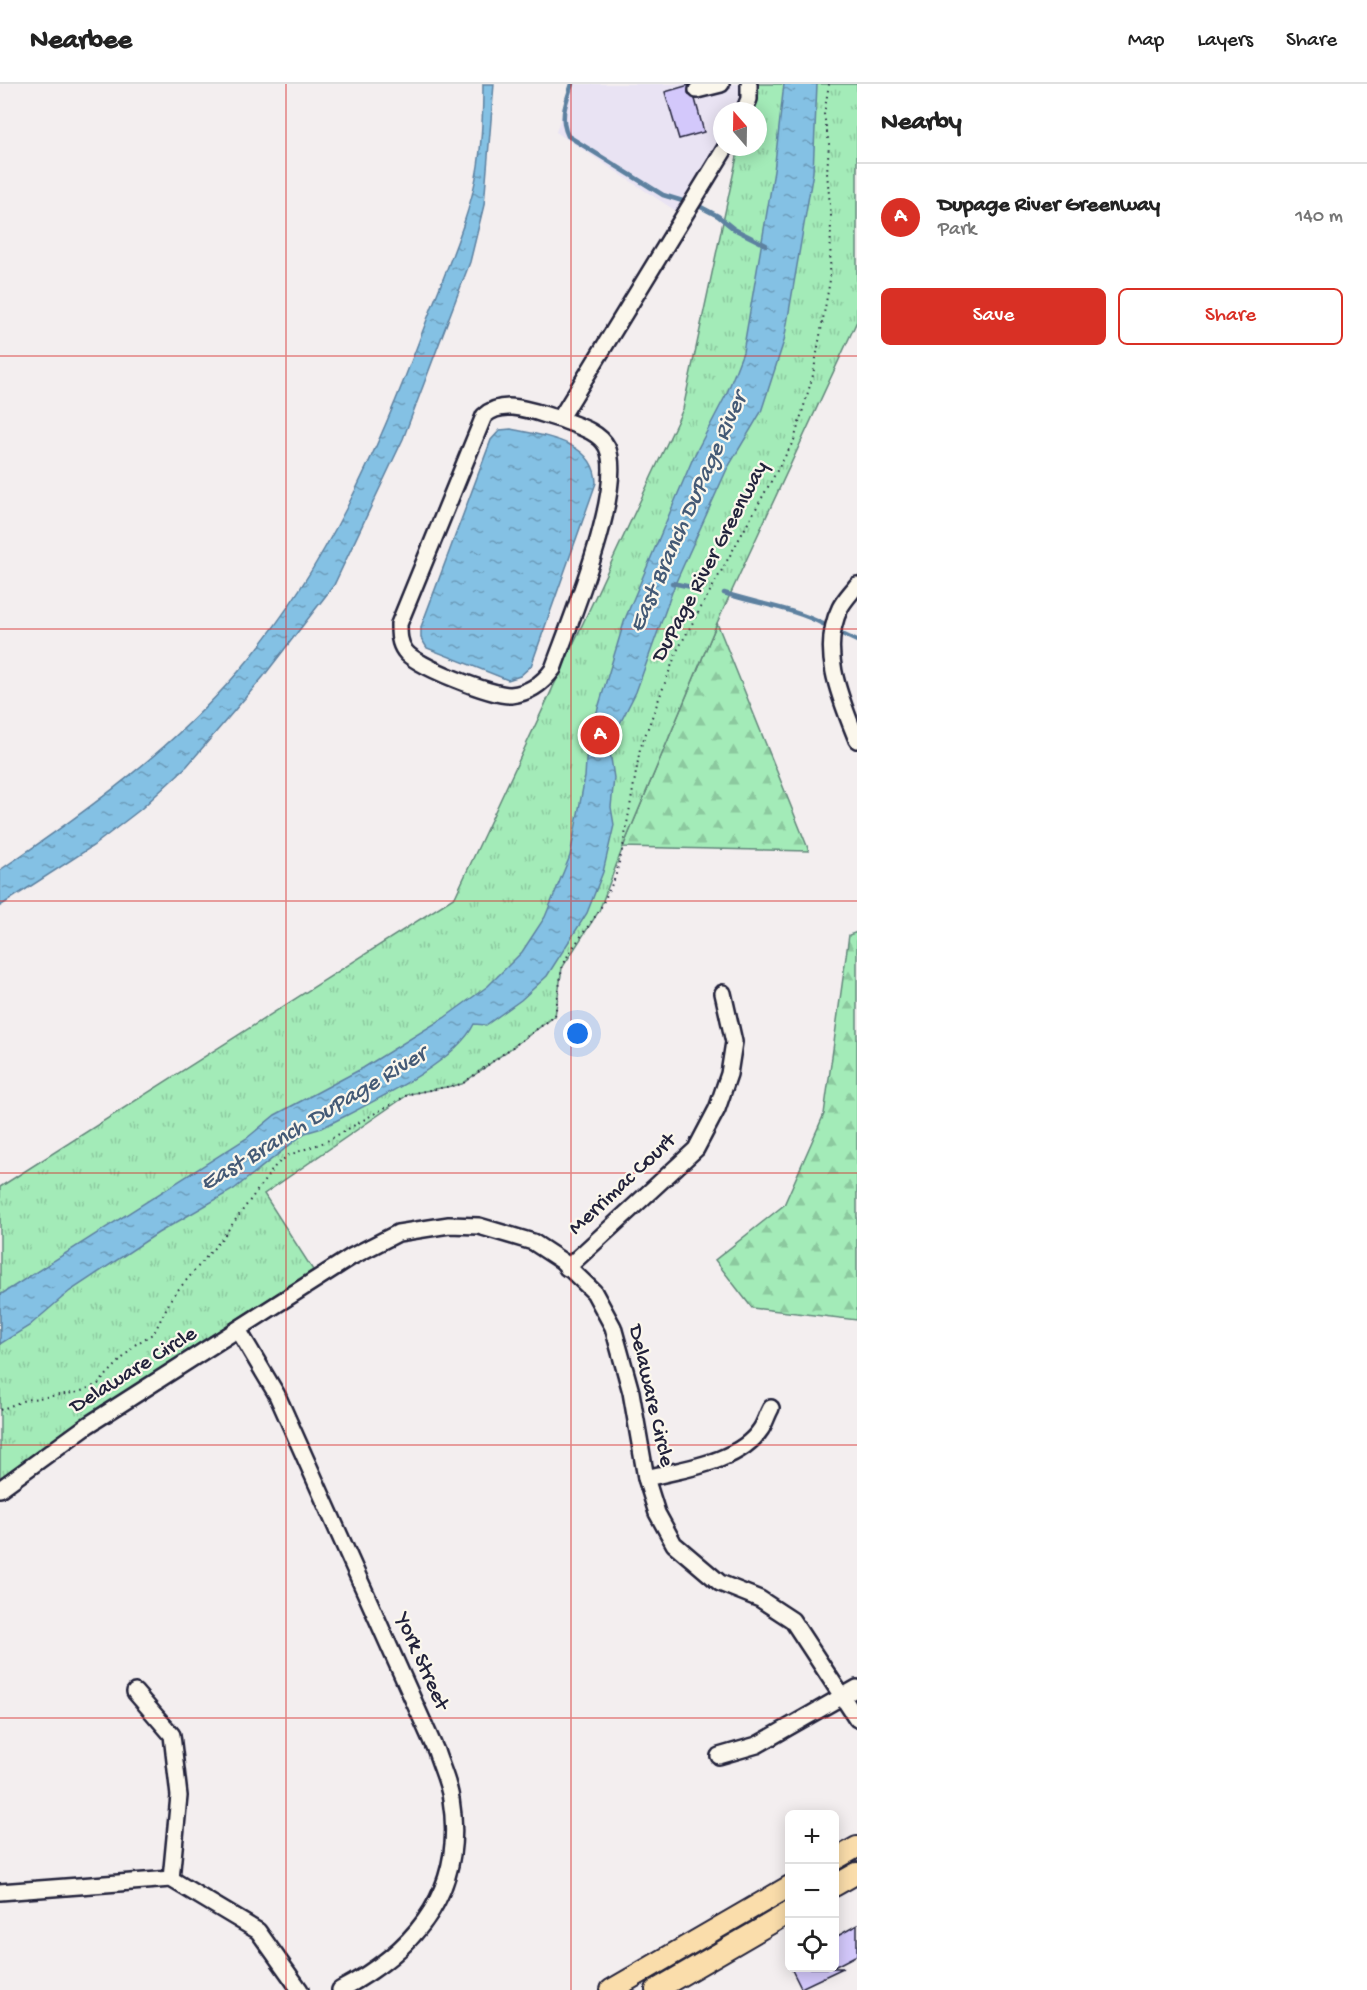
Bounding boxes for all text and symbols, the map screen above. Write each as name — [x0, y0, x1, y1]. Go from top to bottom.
text: Nearbee — [30, 25, 132, 58]
text: Map — [1128, 29, 1164, 54]
text: Layers — [1197, 29, 1253, 54]
text: Share — [1286, 29, 1337, 54]
north arrow — [713, 102, 767, 156]
text: Nearby — [881, 108, 962, 139]
text: Dupage River Greenway — [938, 193, 1160, 219]
text: A — [895, 206, 906, 229]
text: 140 m — [1295, 206, 1343, 229]
text: Park — [938, 219, 976, 242]
button: Save — [881, 288, 1106, 345]
button: Share — [1118, 288, 1343, 345]
water label: East Branch DuPage River — [623, 385, 757, 637]
street label: DuPage River Greenway — [646, 457, 775, 668]
pin: A — [580, 712, 620, 758]
your location — [563, 1019, 592, 1048]
water label: East Branch DuPage River — [195, 1038, 436, 1199]
street label: Merrimac Court — [564, 1127, 684, 1242]
street label: Delaware Circle — [64, 1321, 203, 1421]
street label: Delaware Circle — [621, 1321, 679, 1470]
street label: York Street — [387, 1608, 455, 1716]
map controls — [785, 1810, 839, 1972]
button: + — [785, 1810, 839, 1864]
button: − — [785, 1864, 839, 1918]
button: locate — [785, 1918, 839, 1972]

